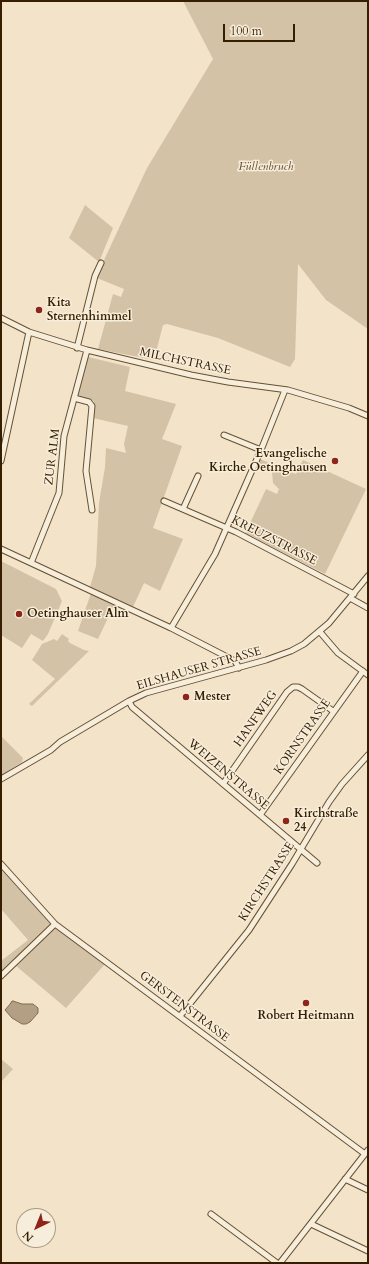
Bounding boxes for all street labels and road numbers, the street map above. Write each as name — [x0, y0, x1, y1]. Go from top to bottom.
street label: MILCHSTRASSE — [138, 345, 232, 379]
street label: ZUR ALM — [42, 428, 64, 486]
street label: KREUZSTRASSE — [229, 513, 319, 569]
street label: EILSHAUSER STRASSE — [135, 644, 263, 694]
street label: HANFWEG — [231, 688, 281, 750]
street label: KORNSTRASSE — [272, 696, 334, 778]
street label: WEIZENSTRASSE — [184, 737, 272, 813]
street label: KIRCHSTRASSE — [236, 840, 298, 924]
street label: GERSTENSTRASSE — [136, 969, 232, 1045]

